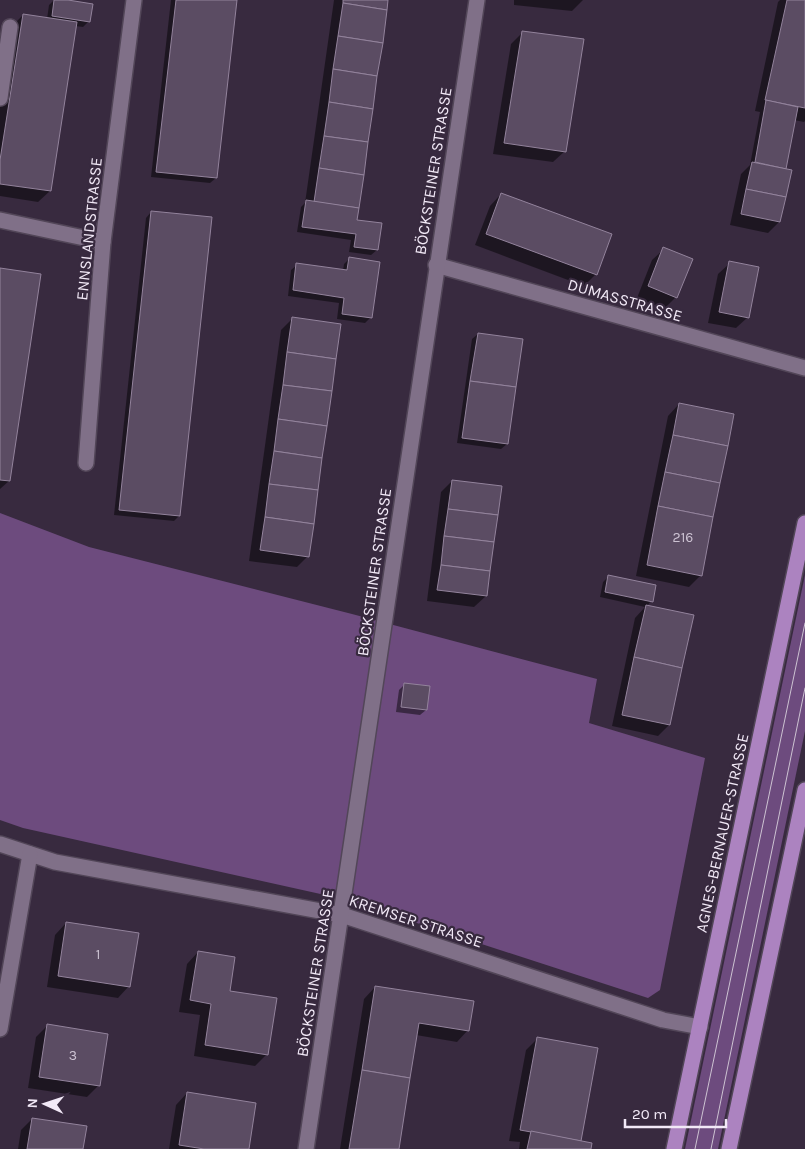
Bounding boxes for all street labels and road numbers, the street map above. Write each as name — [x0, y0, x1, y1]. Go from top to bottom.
street label: BÖCKSTEINER STRASSE — [410, 86, 456, 256]
street label: ENNSLANDSTRASSE — [72, 157, 106, 301]
street label: DUMASSTRASSE — [565, 275, 685, 325]
street label: BÖCKSTEINER STRASSE — [353, 487, 395, 657]
street label: AGNES-BERNAUER-STRASSE — [692, 732, 752, 934]
street label: BÖCKSTEINER STRASSE — [292, 888, 338, 1058]
street label: KREMSER STRASSE — [347, 890, 485, 952]

